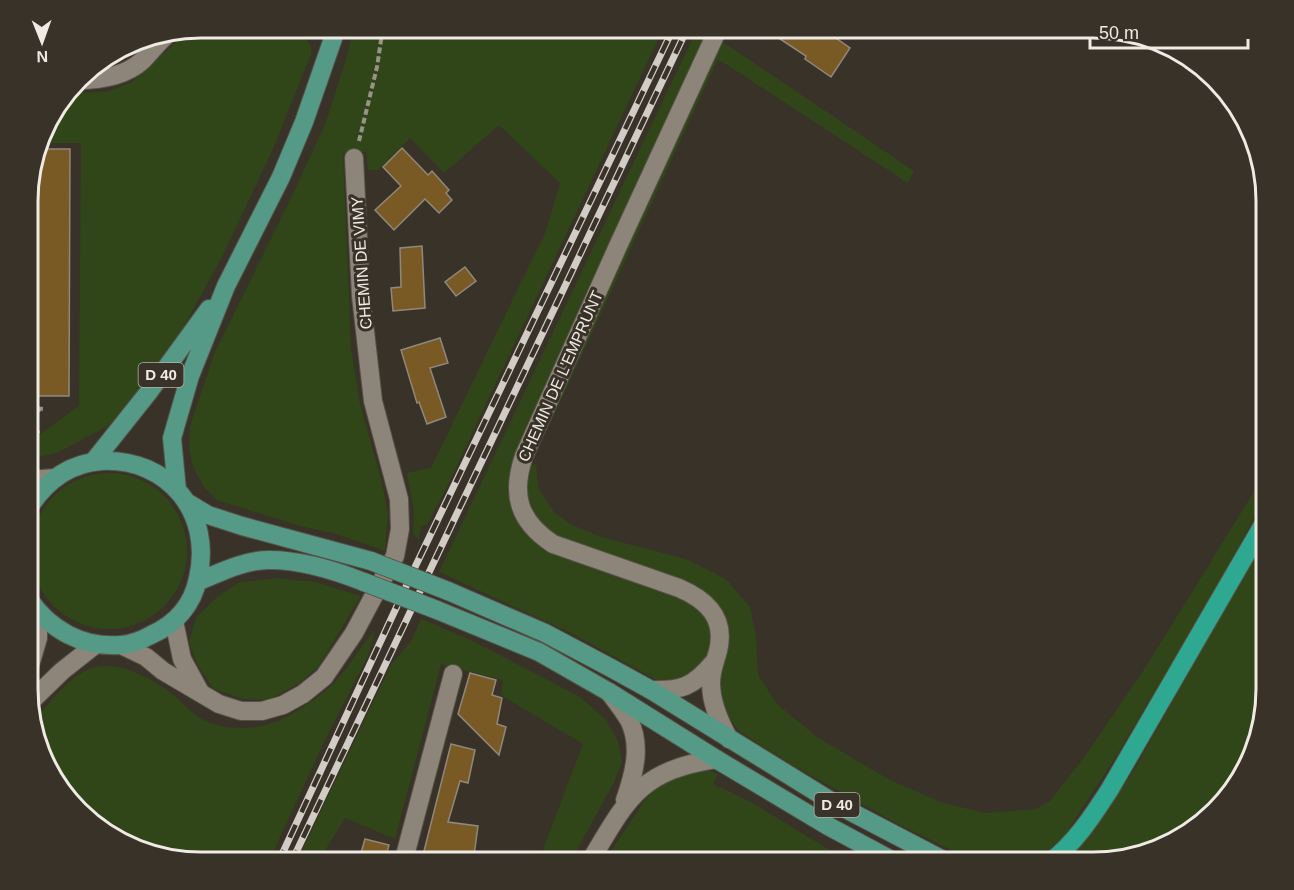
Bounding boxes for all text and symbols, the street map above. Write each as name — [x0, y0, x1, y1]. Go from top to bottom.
north arrow — [12, 12, 72, 72]
scale bar — [1090, 12, 1248, 50]
text: 50 m — [1099, 23, 1139, 43]
text: N — [36, 48, 48, 65]
street label: CHEMIN DE VIMY — [348, 196, 375, 330]
street label: CHEMIN DE L'EMPRUNT — [515, 288, 606, 464]
road number: D 40 — [138, 363, 184, 387]
road number: D 40 — [814, 793, 860, 817]

